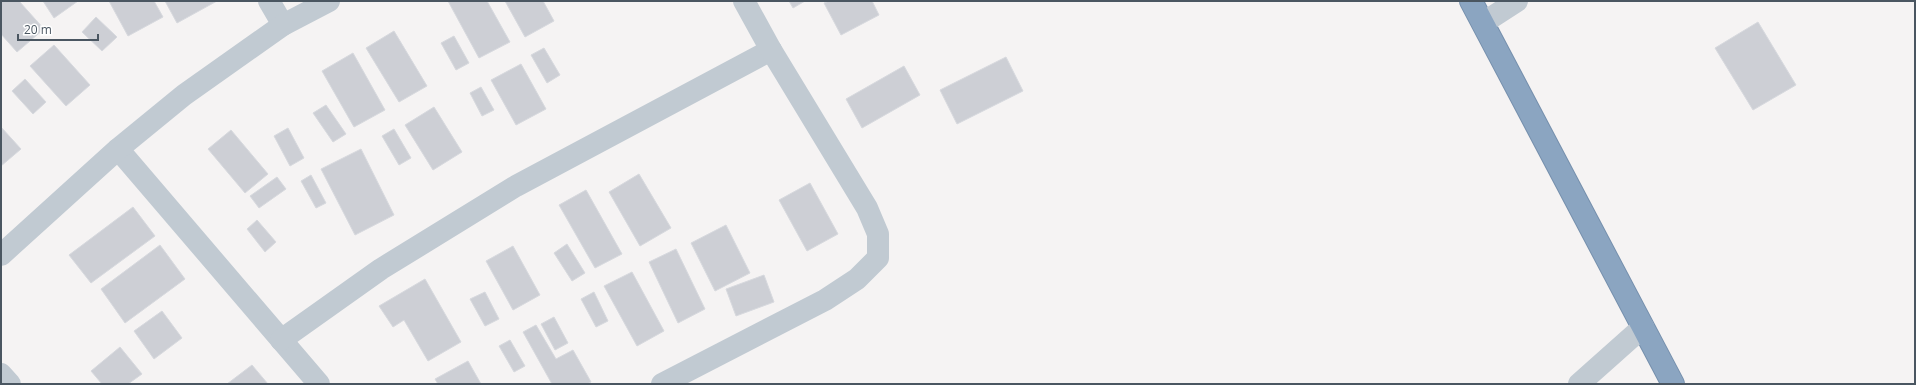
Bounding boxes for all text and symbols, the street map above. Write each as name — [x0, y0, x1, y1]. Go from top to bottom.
scale bar — [18, 16, 98, 42]
text: 20 m — [24, 21, 52, 38]

